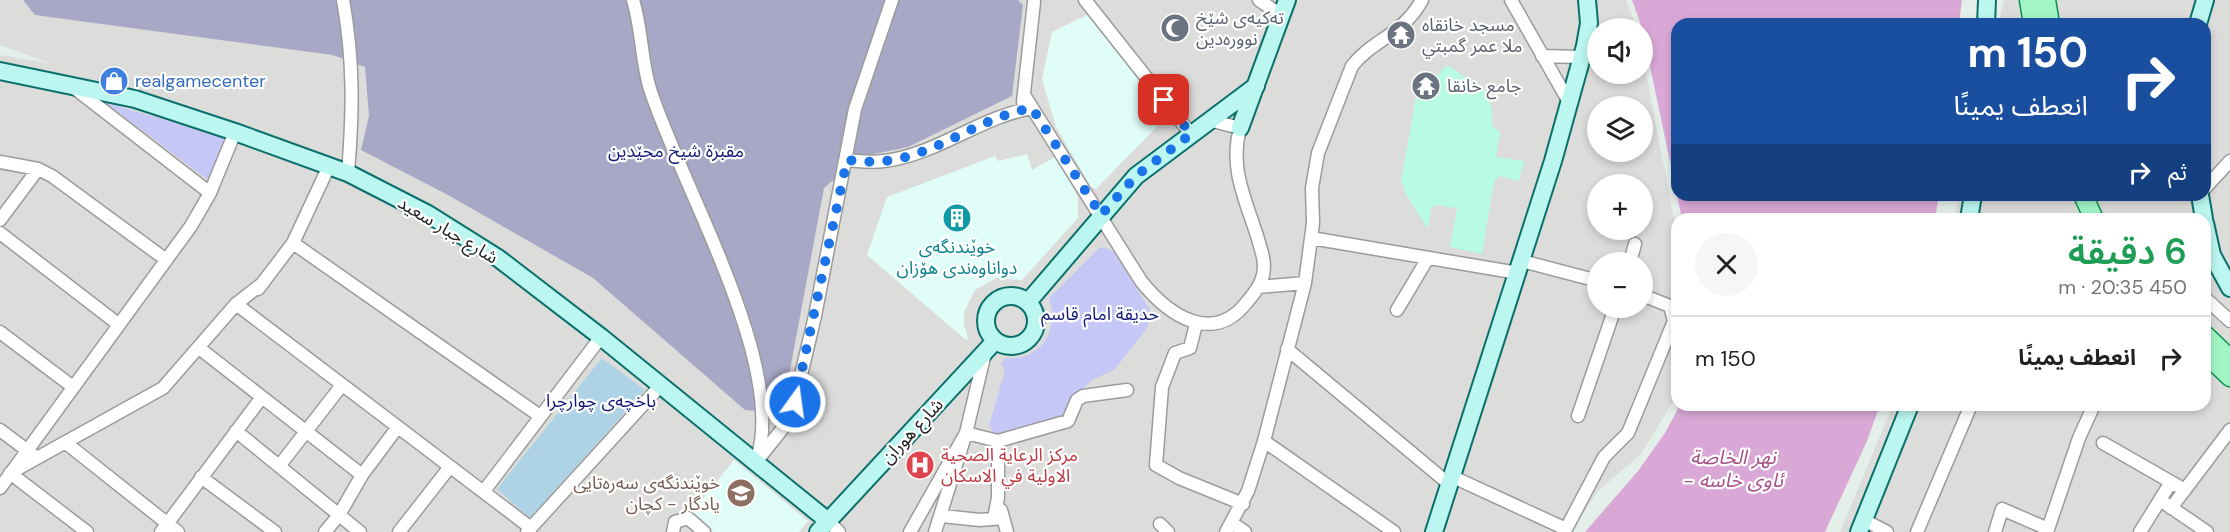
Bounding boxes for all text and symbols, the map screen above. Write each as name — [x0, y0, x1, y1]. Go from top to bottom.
place label: تەکیەی شێخ نوورەدین — [1196, 6, 1284, 51]
mosque icon: تەکیەی شێخ نوورەدین — [1159, 12, 1191, 44]
place label: مسجد خانقاه ملا عمر گمبتي — [1422, 13, 1522, 59]
map controls — [1587, 18, 1653, 318]
button: sound — [1587, 18, 1653, 84]
temple icon: مسجد خانقاه ملا عمر گمبتي — [1385, 19, 1417, 51]
text: 150 m — [1968, 25, 2088, 80]
icon: right — [2109, 42, 2187, 120]
shop icon: realgamecenter — [98, 65, 130, 97]
place label: realgamecenter — [135, 69, 266, 93]
temple icon: جامع خانقا — [1410, 70, 1442, 102]
pin — [1138, 74, 1189, 125]
place label: جامع خانقا — [1447, 74, 1521, 100]
icon: arrive — [1147, 83, 1180, 116]
text: انعطف يمينًا — [1953, 88, 2088, 123]
button: layers — [1587, 96, 1653, 162]
park label: مقبرة شيخ محێدین — [608, 139, 744, 164]
icon: right — [2123, 156, 2156, 189]
text: ثم — [2168, 158, 2187, 187]
button: + — [1587, 174, 1653, 240]
street label: شارع جبار سعيد — [392, 191, 503, 271]
building icon: خوێندنگەی دواناوەندی هۆزان — [941, 202, 973, 234]
text: 6 دقيقة — [2068, 228, 2187, 275]
button: close — [1695, 233, 1758, 296]
place label: خوێندنگەی دواناوەندی هۆزان — [897, 235, 1017, 280]
button: − — [1587, 252, 1653, 318]
text: 450 m · 20:35 — [2058, 274, 2187, 300]
park label: حديقة امام قاسم — [1041, 302, 1159, 328]
icon: right — [2154, 342, 2187, 375]
text: انعطف يمينًا — [2018, 343, 2136, 372]
text: 150 m — [1695, 344, 1756, 373]
position arrow — [763, 370, 827, 434]
park label: باخچەی چوارچرا — [546, 389, 656, 413]
street label: شارع هوران — [875, 393, 950, 470]
place label: مركز الرعاية الصحية الاولية في الاسكان — [941, 443, 1078, 489]
water label: نهر الخاصة - ئاوی خاسە — [1683, 444, 1786, 493]
hospital icon: مركز الرعاية الصحية الاولية في الاسكان — [904, 449, 936, 481]
place label: خوێندنگەی سەرەتایی یادگار - کچان — [573, 471, 720, 516]
school or university icon: خوێندنگەی سەرەتایی یادگار - کچان — [725, 477, 757, 509]

